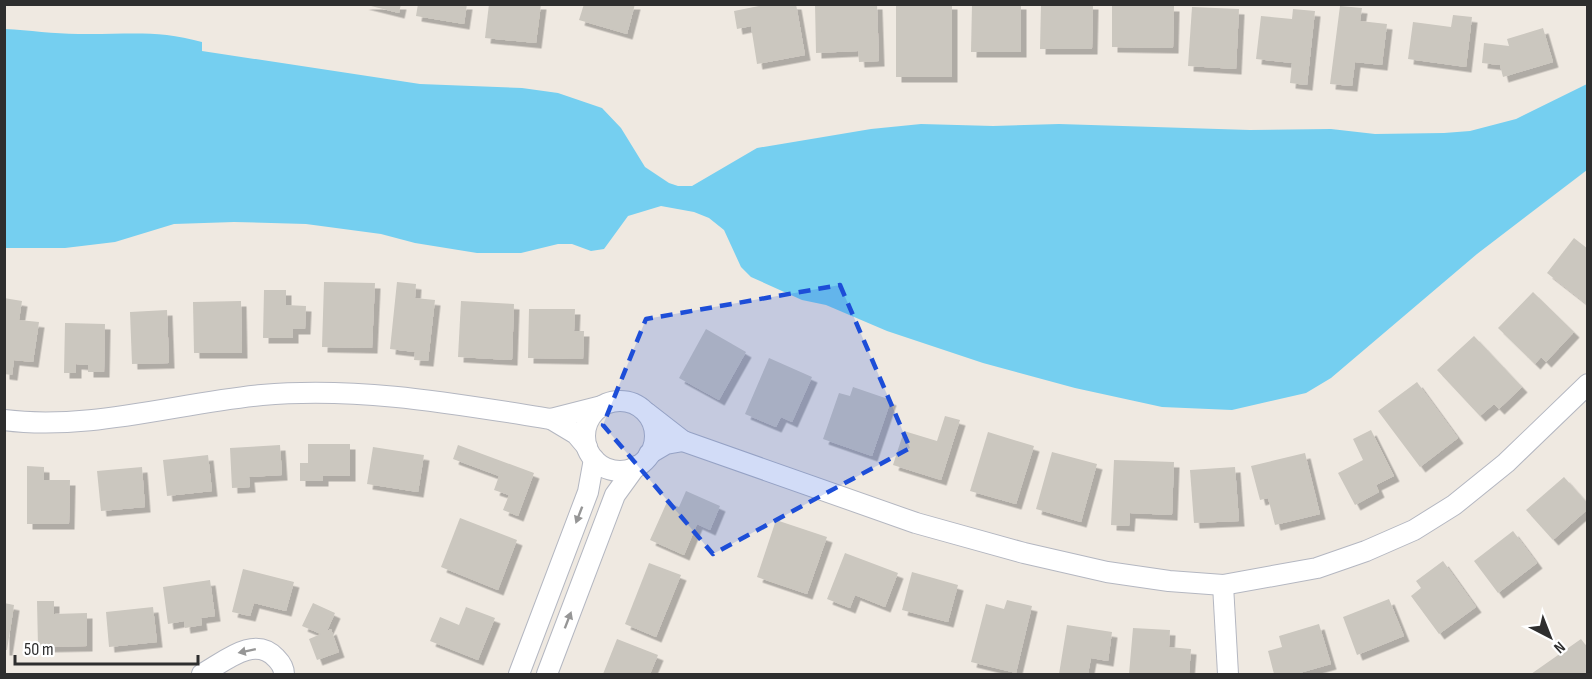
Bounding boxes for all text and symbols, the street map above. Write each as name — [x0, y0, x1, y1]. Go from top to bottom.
one-way arrow — [574, 507, 584, 525]
north arrow — [1520, 607, 1580, 667]
one-way arrow — [564, 611, 573, 629]
scale bar — [15, 628, 198, 666]
text: N — [1550, 637, 1569, 657]
text: 50 m — [24, 639, 54, 660]
one-way arrow — [237, 647, 256, 656]

